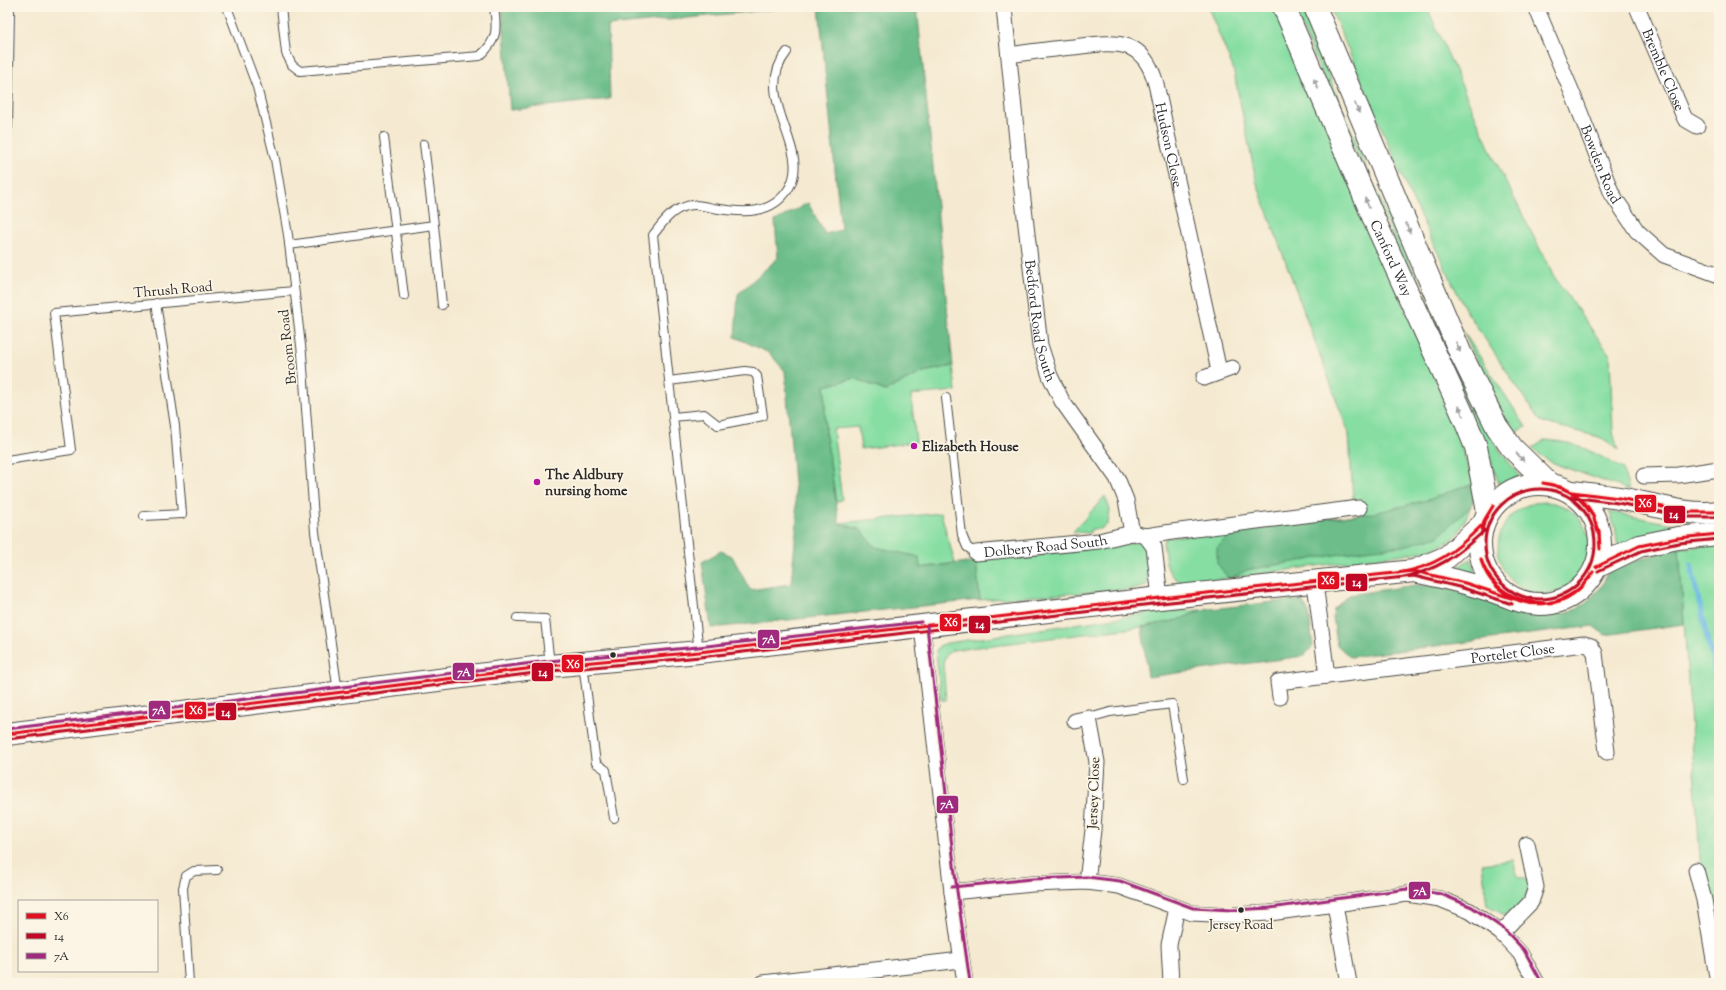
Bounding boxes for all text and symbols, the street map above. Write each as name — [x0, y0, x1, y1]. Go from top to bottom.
street label: Bremble Close — [1635, 26, 1688, 115]
one-way arrow — [1313, 77, 1319, 89]
street label: Hudson Close — [1148, 101, 1186, 190]
one-way arrow — [1355, 102, 1361, 114]
street label: Bowden Road — [1574, 123, 1624, 209]
one-way arrow — [1364, 198, 1370, 209]
street label: Canford Way — [1364, 217, 1416, 300]
one-way arrow — [1405, 222, 1411, 234]
street label: Bedford Road South — [1018, 259, 1059, 386]
street label: Thrush Road — [133, 278, 214, 304]
street label: Broom Road — [275, 308, 303, 385]
one-way arrow — [1456, 342, 1462, 354]
one-way arrow — [1458, 405, 1464, 417]
place label: Elizabeth House — [922, 438, 1019, 458]
marker: Elizabeth House — [909, 441, 919, 451]
one-way arrow — [1515, 452, 1525, 462]
place label: The Aldbury nursing home — [545, 466, 628, 502]
marker: The Aldbury nursing home — [532, 477, 542, 487]
line badge: X6 — [1634, 494, 1657, 513]
text: X6 — [1637, 496, 1652, 512]
line badge: 14 — [1663, 505, 1686, 524]
text: 14 — [1668, 507, 1679, 523]
street label: Dolbery Road South — [983, 531, 1110, 564]
line badge: X6 — [1317, 571, 1340, 590]
text: X6 — [1320, 573, 1335, 589]
line badge: 14 — [1345, 573, 1368, 592]
text: 14 — [1351, 575, 1362, 591]
line badge: X6 — [939, 613, 962, 632]
text: X6 — [943, 615, 958, 631]
line badge: 14 — [968, 615, 991, 634]
text: 14 — [974, 617, 985, 633]
line badge: 7A — [757, 629, 780, 649]
text: 7A — [762, 632, 776, 648]
street label: Portelet Close — [1470, 640, 1556, 670]
unlabelled marker — [608, 650, 618, 660]
line badge: X6 — [561, 654, 584, 673]
text: X6 — [565, 657, 580, 673]
line badge: 7A — [452, 662, 475, 681]
line badge: 14 — [531, 662, 554, 682]
text: 7A — [457, 665, 471, 681]
text: 14 — [537, 665, 548, 681]
line badge: 7A — [148, 700, 171, 720]
line badge: X6 — [184, 701, 207, 720]
line badge: 14 — [215, 702, 237, 721]
text: 7A — [152, 703, 166, 719]
text: X6 — [188, 703, 203, 719]
text: 14 — [220, 705, 231, 721]
street label: Jersey Close — [1084, 757, 1106, 831]
line badge: 7A — [936, 795, 959, 814]
text: 7A — [940, 797, 954, 813]
line badge: 7A — [1408, 881, 1431, 900]
text: 7A — [1413, 884, 1427, 900]
legend — [18, 900, 158, 972]
marker: Jersey Road — [1236, 905, 1246, 915]
text: X6 — [54, 908, 69, 926]
place label: Jersey Road — [1208, 917, 1274, 935]
text: 14 — [54, 928, 64, 946]
text: 7A — [54, 948, 69, 966]

